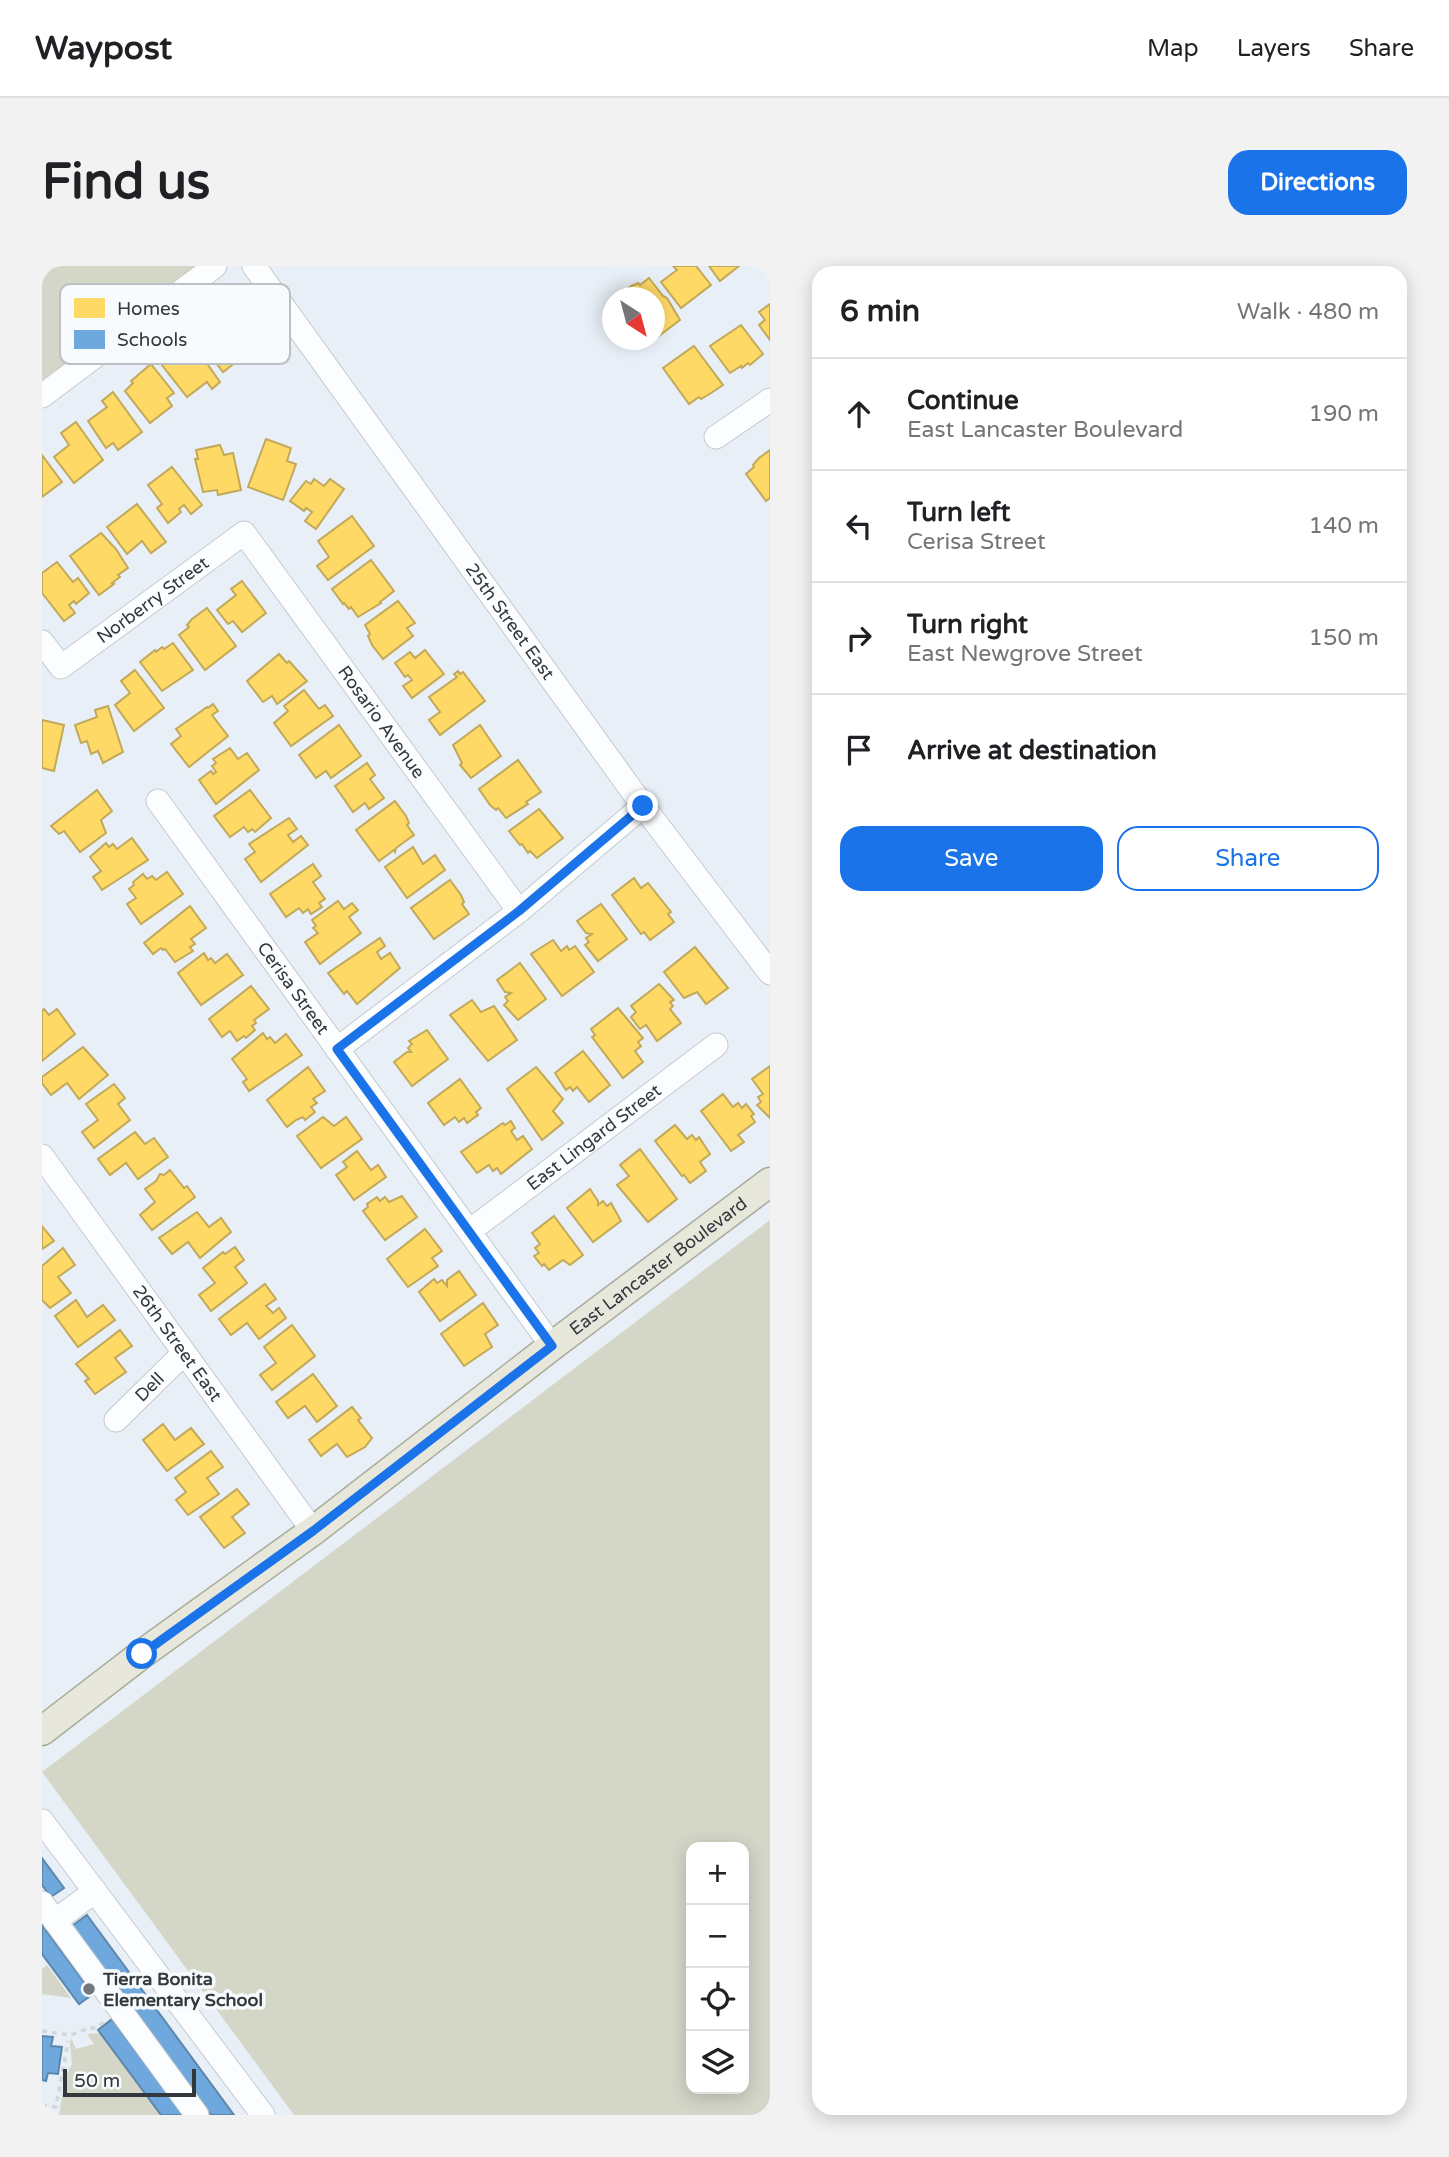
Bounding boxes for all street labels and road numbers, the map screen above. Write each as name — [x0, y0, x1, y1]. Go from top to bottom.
street label: Norberry Street — [92, 552, 213, 648]
street label: 25th Street East — [461, 559, 559, 684]
street label: Rosario Avenue — [333, 661, 430, 783]
street label: Cerisa Street — [253, 938, 334, 1039]
street label: East Lingard Street — [522, 1079, 666, 1195]
street label: East Lancaster Boulevard — [565, 1192, 751, 1340]
street label: 26th Street East — [128, 1281, 227, 1406]
street label: Dell — [130, 1368, 169, 1406]

